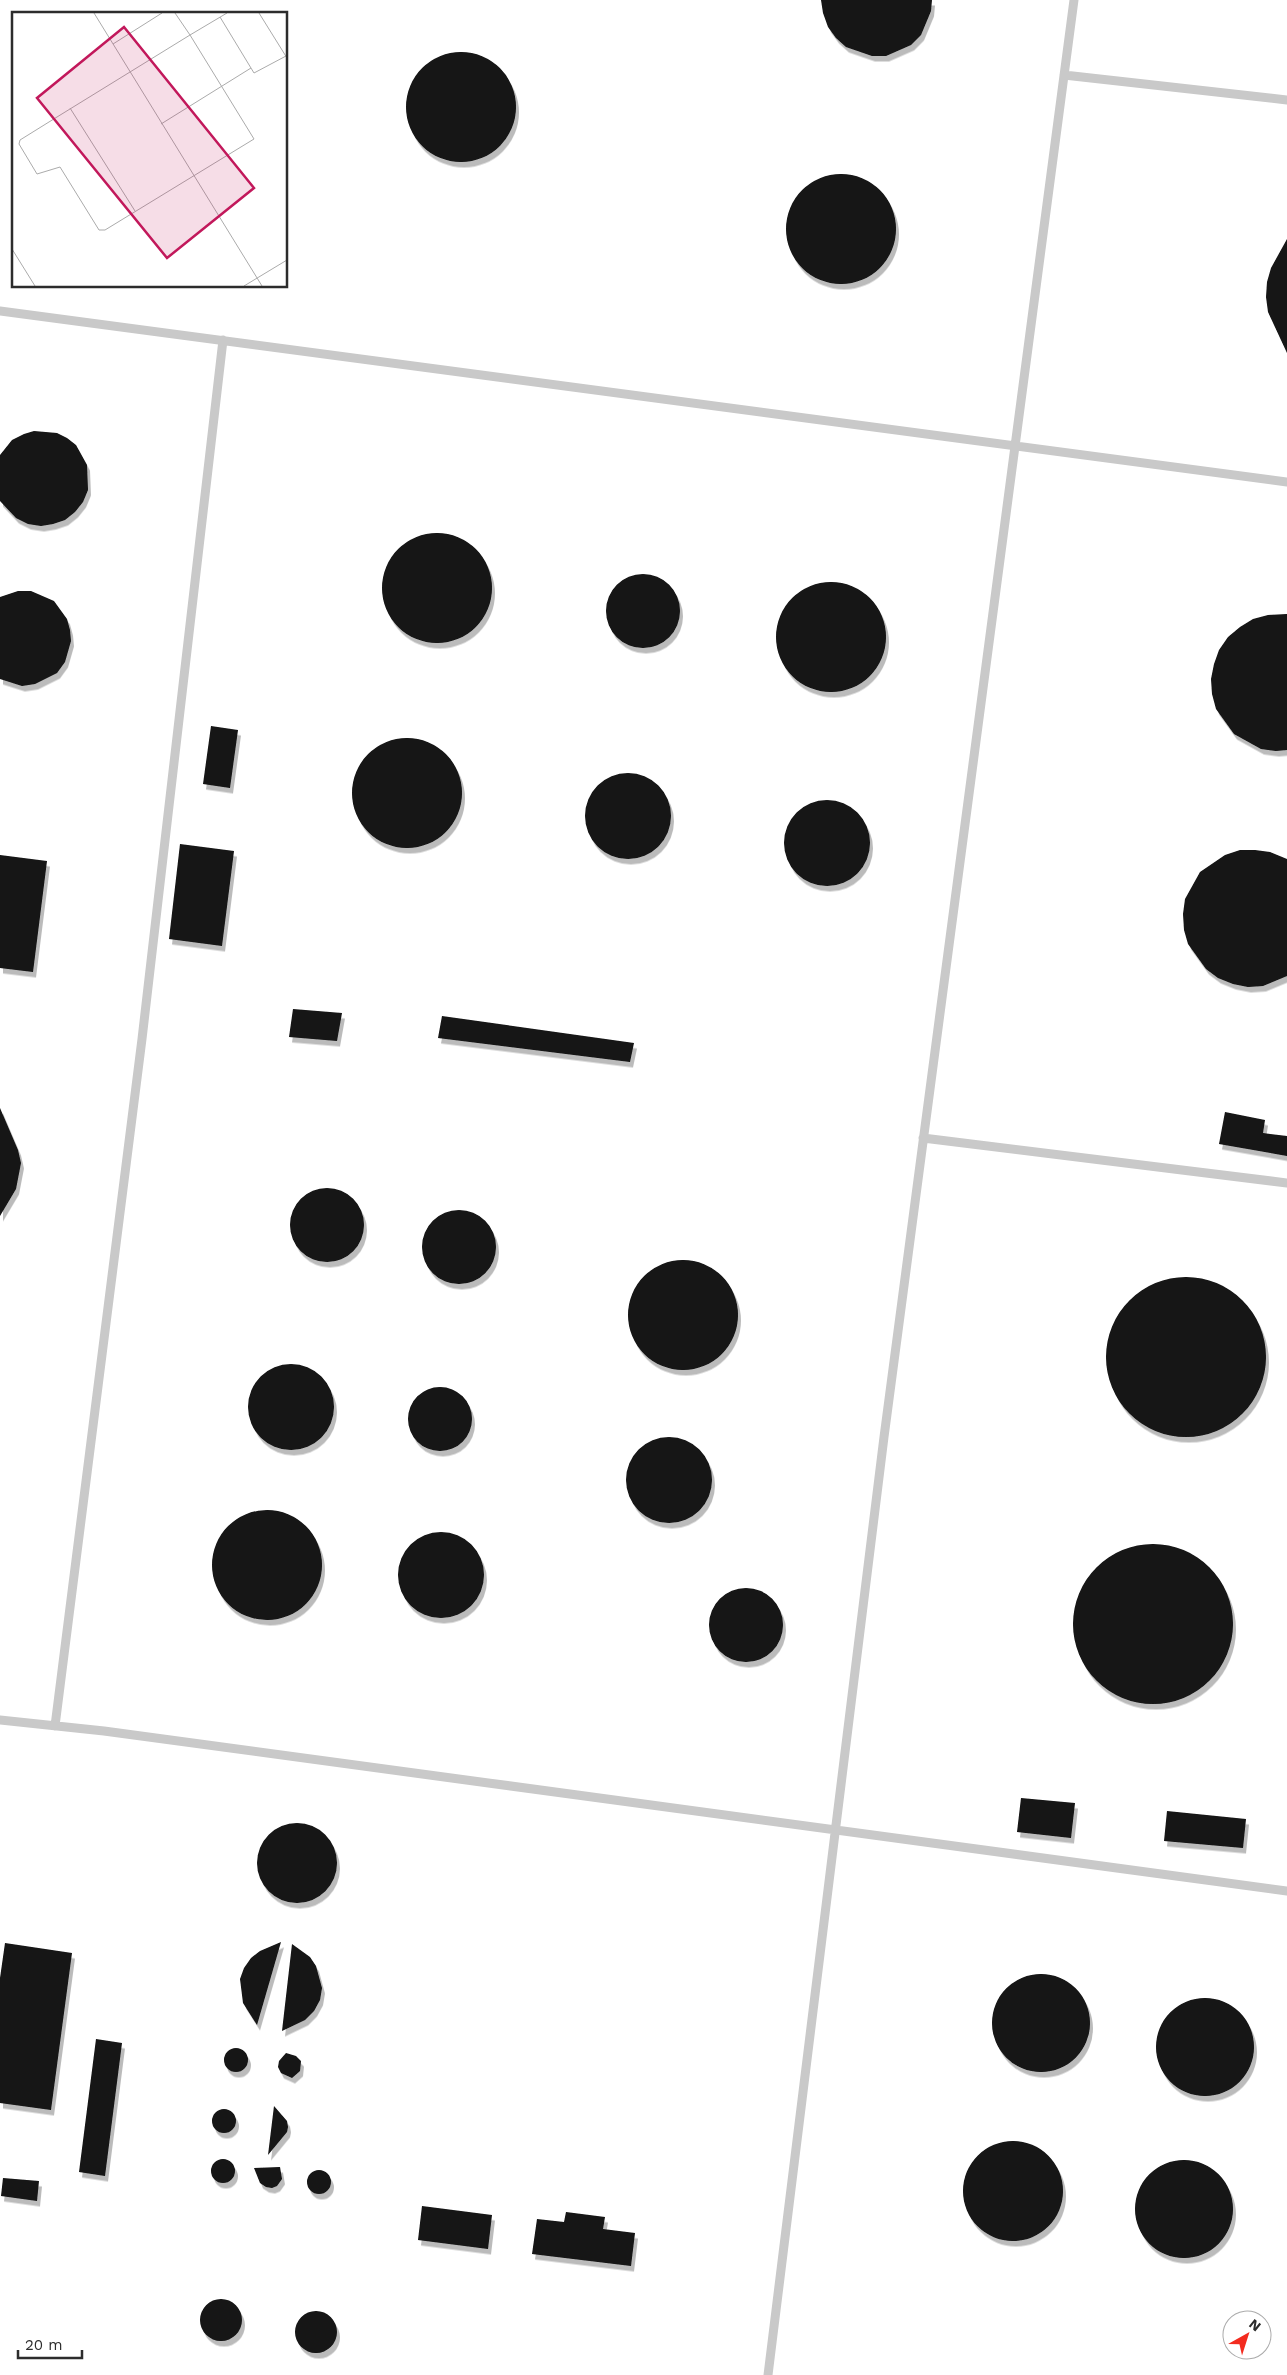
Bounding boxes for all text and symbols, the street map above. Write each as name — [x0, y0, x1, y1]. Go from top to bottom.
inset map — [12, 12, 288, 288]
north arrow — [1222, 2310, 1272, 2360]
text: N — [1246, 2315, 1264, 2334]
scale bar — [18, 2328, 81, 2360]
text: 20 m — [25, 2336, 63, 2354]

